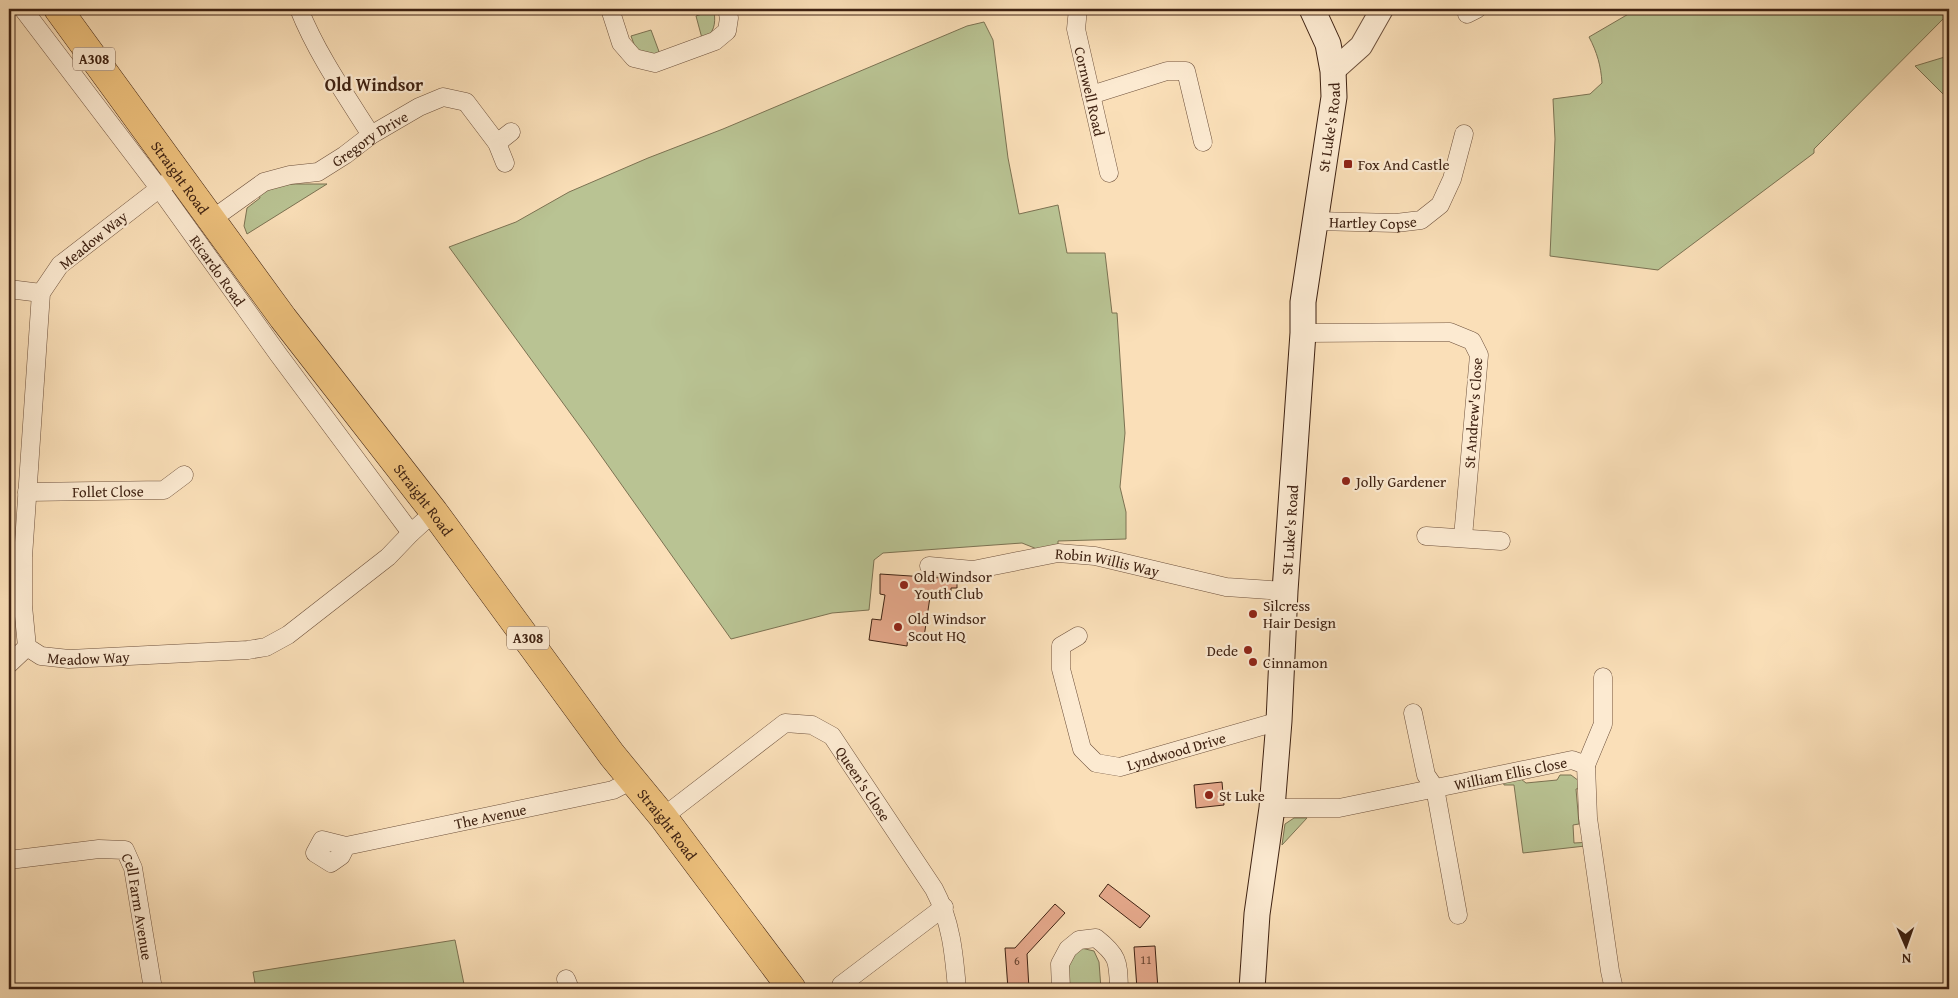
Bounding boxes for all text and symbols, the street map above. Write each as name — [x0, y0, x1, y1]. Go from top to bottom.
street label: Cornwell Road — [1070, 45, 1111, 138]
road number: A308 — [73, 48, 115, 70]
district label: Old Windsor — [325, 71, 424, 98]
street label: St Luke's Road — [1312, 82, 1345, 173]
street label: Gregory Drive — [328, 105, 412, 171]
street label: Straight Road — [147, 136, 214, 218]
place label: Fox And Castle — [1358, 154, 1450, 175]
marker: Fox And Castle — [1342, 158, 1354, 170]
street label: Meadow Way — [54, 206, 132, 274]
street label: Hartley Copse — [1329, 210, 1418, 233]
street label: Ricardo Road — [185, 230, 251, 310]
street label: St Andrew's Close — [1459, 357, 1487, 469]
street label: Straight Road — [389, 459, 458, 540]
place label: Jolly Gardener — [1354, 471, 1446, 492]
marker: Jolly Gardener — [1340, 475, 1352, 487]
street label: Follet Close — [72, 480, 144, 502]
street label: St Luke's Road — [1276, 484, 1303, 576]
street label: Robin Willis Way — [1054, 542, 1162, 582]
place label: Old Windsor Youth Club — [914, 566, 992, 604]
marker: Old Windsor Youth Club — [898, 579, 910, 591]
place label: Silcress Hair Design — [1263, 595, 1337, 633]
place label: Old Windsor Scout HQ — [908, 608, 986, 646]
marker: Silcress Hair Design — [1247, 608, 1259, 620]
marker: Old Windsor Scout HQ — [892, 621, 904, 633]
road number: A308 — [507, 626, 549, 650]
place label: Dede — [1207, 640, 1238, 661]
marker: Dede — [1242, 644, 1254, 656]
street label: Meadow Way — [46, 645, 131, 670]
place label: Cinnamon — [1263, 652, 1328, 673]
marker: Cinnamon — [1247, 656, 1259, 668]
street label: Lyndwood Drive — [1124, 726, 1228, 775]
street label: Queen's Close — [831, 742, 896, 825]
street label: William Ellis Close — [1452, 751, 1569, 795]
street label: Straight Road — [633, 784, 702, 864]
place label: St Luke — [1219, 785, 1265, 806]
marker: St Luke — [1203, 789, 1215, 801]
street label: The Avenue — [452, 798, 528, 834]
street label: Cell Farm Avenue — [117, 849, 159, 961]
north arrow — [1880, 920, 1930, 970]
text: N — [1901, 949, 1911, 969]
house number: 11 — [1140, 951, 1152, 968]
house number: 6 — [1014, 952, 1020, 969]

